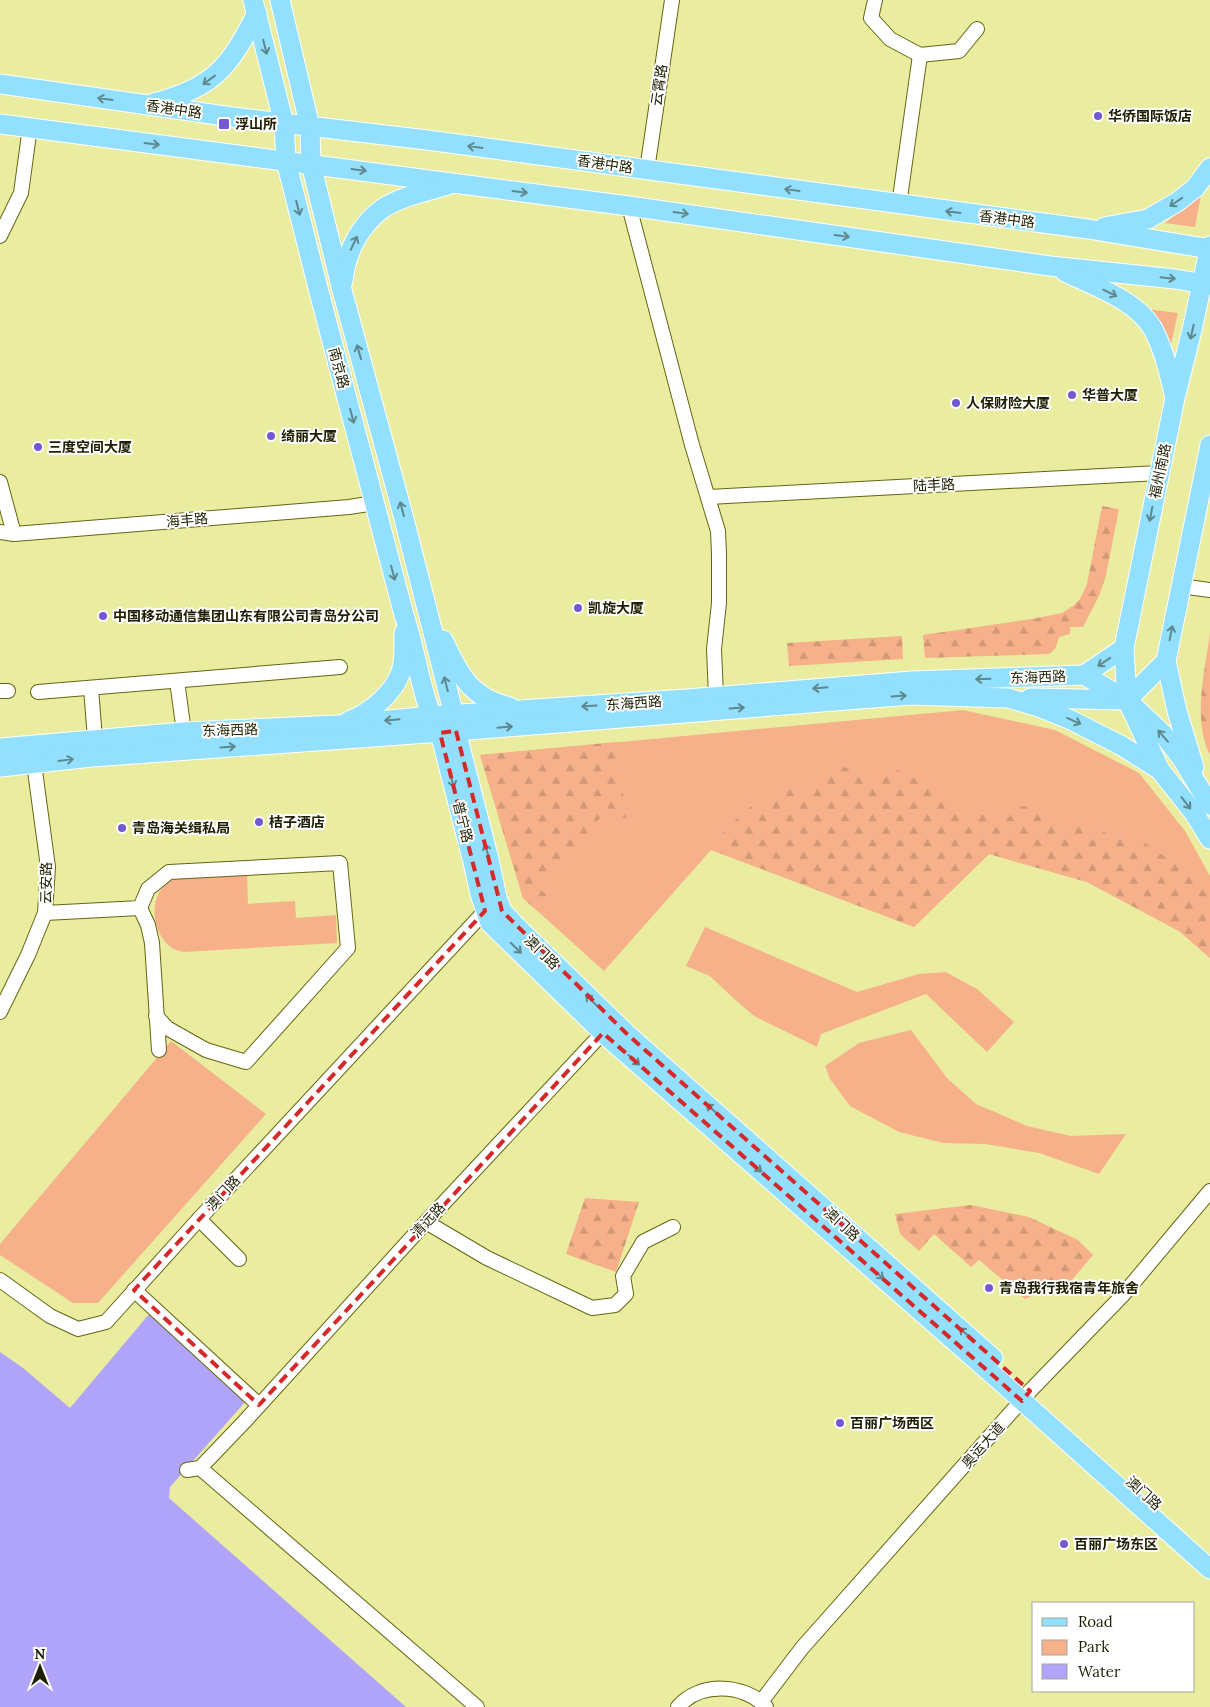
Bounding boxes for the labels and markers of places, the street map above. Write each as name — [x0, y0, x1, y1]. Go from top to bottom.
place label: 华侨国际饭店 — [1108, 107, 1192, 125]
marker: 华侨国际饭店 — [1092, 110, 1104, 122]
place label: 浮山所 — [235, 115, 277, 133]
marker: 浮山所 — [217, 117, 231, 131]
place label: 华普大厦 — [1082, 386, 1138, 404]
marker: 华普大厦 — [1066, 389, 1078, 401]
place label: 人保财险大厦 — [966, 394, 1050, 412]
marker: 人保财险大厦 — [950, 397, 962, 409]
place label: 绮丽大厦 — [281, 427, 337, 445]
marker: 绮丽大厦 — [265, 430, 277, 442]
place label: 三度空间大厦 — [48, 438, 132, 456]
marker: 三度空间大厦 — [32, 441, 44, 453]
place label: 凯旋大厦 — [588, 599, 644, 617]
marker: 凯旋大厦 — [572, 602, 584, 614]
place label: 中国移动通信集团山东有限公司青岛分公司 — [113, 607, 379, 625]
marker: 中国移动通信集团山东有限公司青岛分公司 — [97, 610, 109, 622]
place label: 桔子酒店 — [269, 813, 325, 831]
marker: 桔子酒店 — [253, 816, 265, 828]
place label: 青岛海关缉私局 — [132, 819, 230, 837]
marker: 青岛海关缉私局 — [116, 822, 128, 834]
place label: 青岛我行我宿青年旅舍 — [999, 1279, 1139, 1297]
marker: 青岛我行我宿青年旅舍 — [983, 1282, 995, 1294]
place label: 百丽广场西区 — [850, 1414, 934, 1432]
marker: 百丽广场西区 — [834, 1417, 846, 1429]
place label: 百丽广场东区 — [1074, 1535, 1158, 1553]
marker: 百丽广场东区 — [1058, 1538, 1070, 1550]

